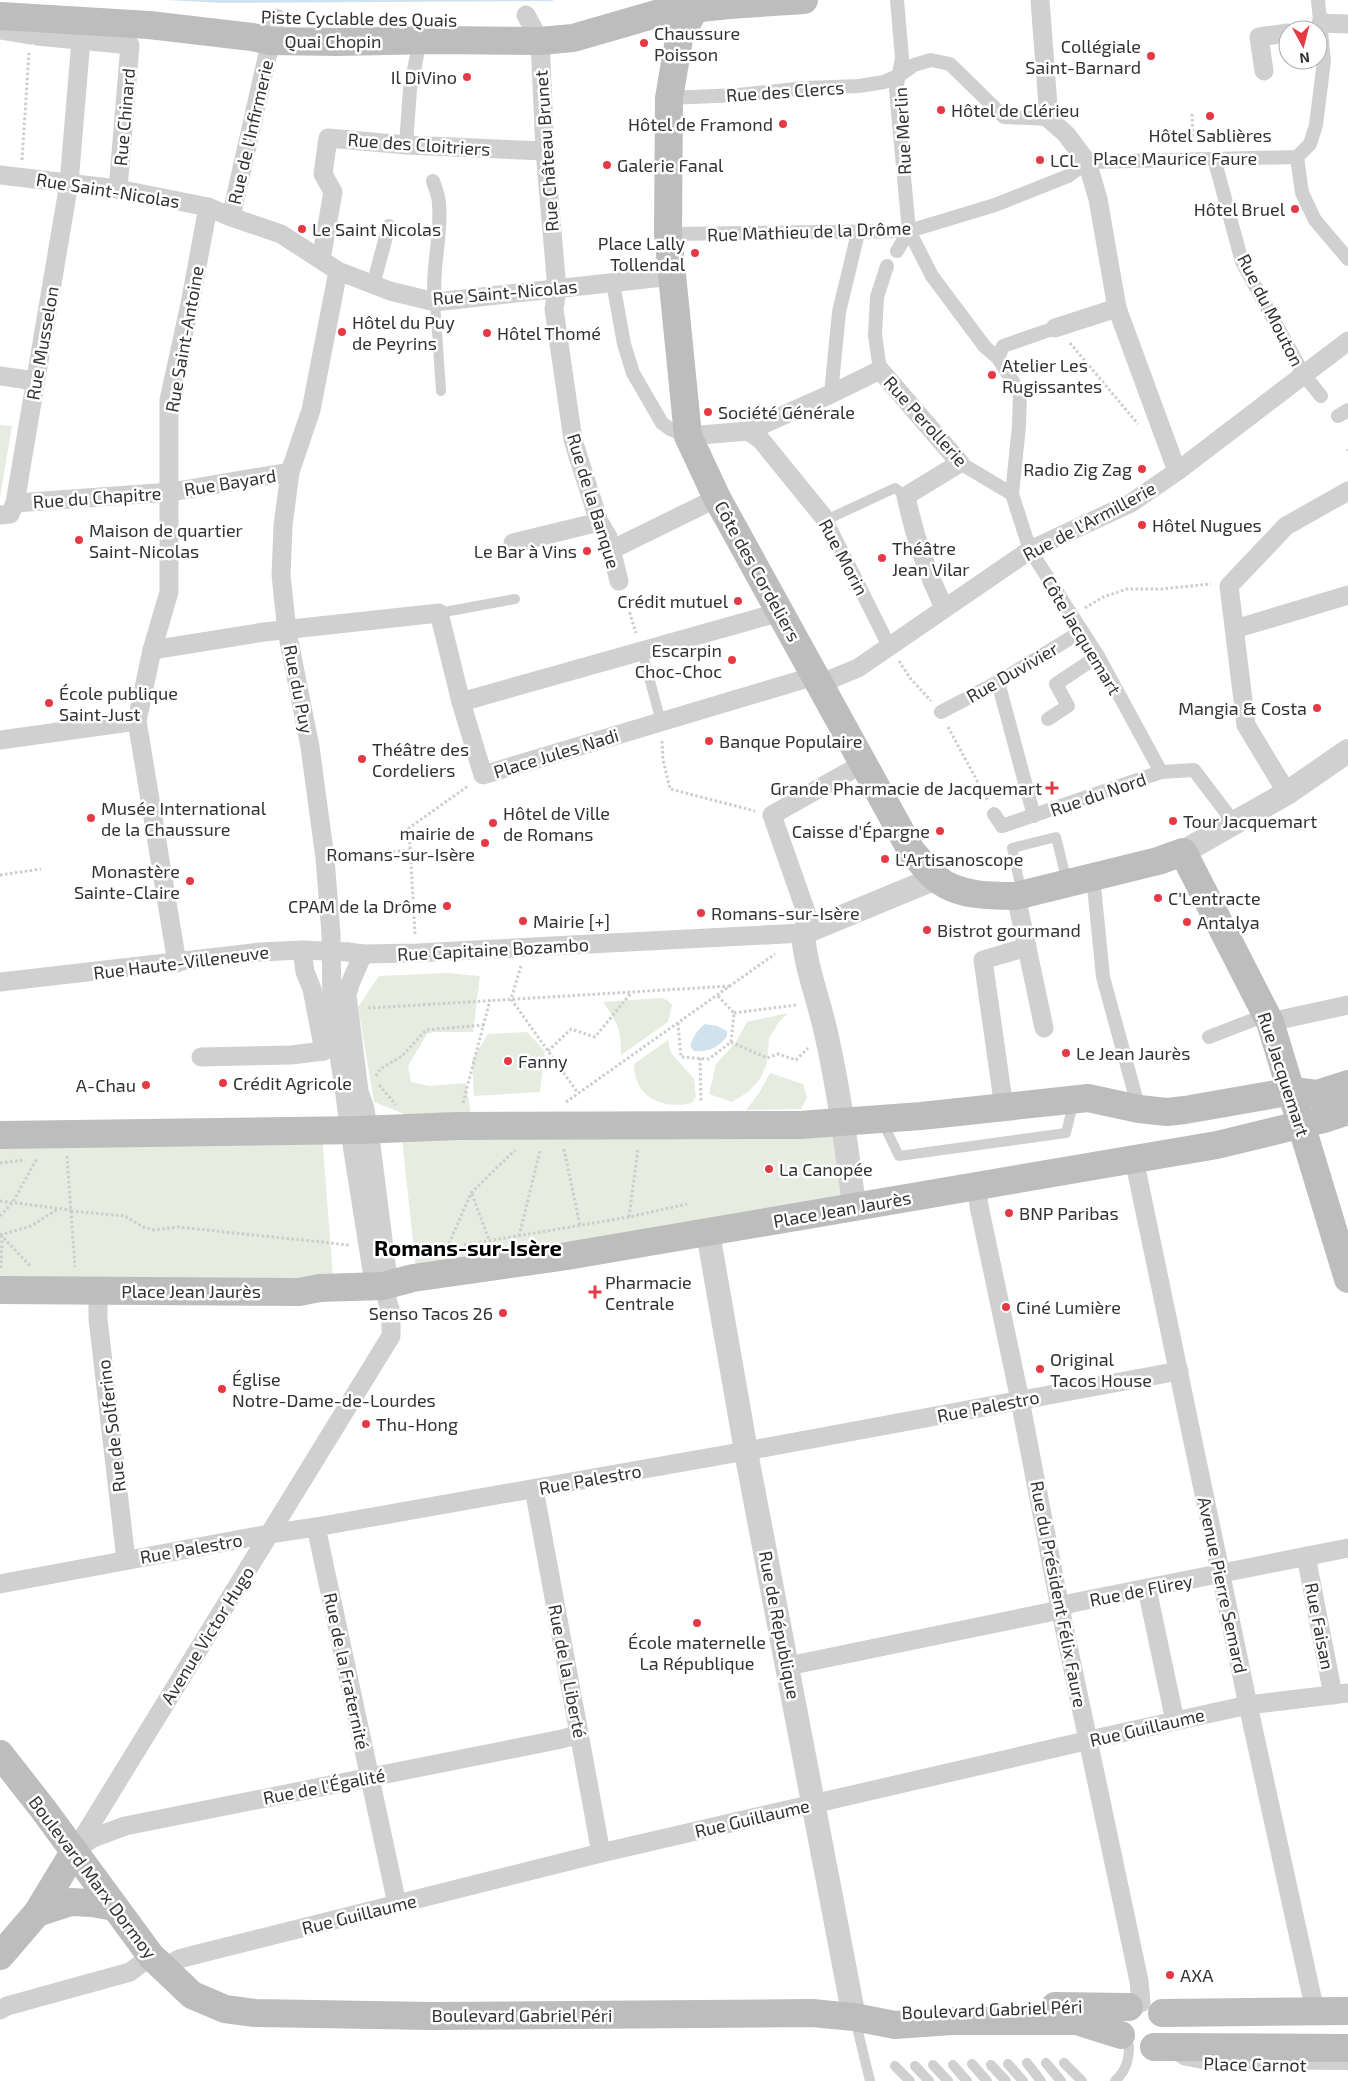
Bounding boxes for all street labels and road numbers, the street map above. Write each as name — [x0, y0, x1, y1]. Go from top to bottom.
street label: Piste Cyclable des Quais — [261, 5, 457, 31]
street label: Quai Chopin — [285, 30, 381, 52]
street label: Rue de l'Infirmerie — [223, 57, 277, 207]
street label: Rue Chinard — [109, 67, 139, 167]
street label: Rue Château Brunet — [529, 69, 563, 233]
street label: Rue des Clercs — [725, 76, 845, 106]
street label: Rue Merlin — [889, 86, 915, 176]
street label: Rue des Cloitriers — [347, 128, 491, 160]
street label: Place Maurice Faure — [1093, 147, 1257, 169]
street label: Rue Saint-Nicolas — [35, 168, 181, 212]
street label: Rue Mathieu de la Drôme — [707, 216, 911, 246]
street label: Rue du Mouton — [1233, 250, 1309, 370]
street label: Rue Saint-Antoine — [160, 264, 208, 414]
street label: Rue Saint-Nicolas — [432, 275, 578, 309]
street label: Rue Musselon — [21, 284, 63, 402]
street label: Rue Perollerie — [880, 371, 972, 471]
street label: Rue de la Banque — [563, 431, 625, 571]
street label: Rue Bayard — [182, 464, 278, 500]
street label: Rue de l'Armillerie — [1019, 477, 1159, 565]
street label: Rue du Chapitre — [32, 482, 162, 512]
street label: Côte des Cordeliers — [710, 497, 806, 645]
street label: Rue Morin — [815, 515, 873, 599]
street label: Côte Jacquemart — [1038, 571, 1126, 699]
street label: Rue Duvivier — [962, 637, 1062, 707]
street label: Rue du Puy — [280, 643, 318, 736]
street label: Place Jules Nadi — [491, 724, 621, 782]
street label: Rue du Nord — [1047, 767, 1149, 821]
street label: Rue Capitaine Bozambo — [396, 933, 590, 965]
street label: Rue Haute-Villeneuve — [92, 940, 270, 984]
street label: Rue Jacquemart — [1254, 1009, 1314, 1139]
street label: Place Jean Jaurès — [771, 1186, 913, 1232]
street label: Place Jean Jaurès — [121, 1280, 261, 1302]
street label: Rue de Solferino — [92, 1358, 130, 1494]
street label: Rue Palestro — [935, 1385, 1041, 1427]
street label: Rue Palestro — [537, 1459, 643, 1499]
street label: Rue du Président Félix Faure — [1026, 1479, 1092, 1709]
street label: Avenue Pierre Semard — [1194, 1495, 1252, 1675]
street label: Rue Palestro — [138, 1528, 244, 1568]
street label: Rue de République — [755, 1549, 805, 1701]
street label: Avenue Victor Hugo — [156, 1562, 258, 1708]
street label: Rue de Flirey — [1088, 1569, 1195, 1611]
street label: Rue Faisan — [1301, 1581, 1339, 1671]
street label: Rue de la Fraternité — [320, 1590, 374, 1752]
street label: Rue de la Liberté — [544, 1602, 592, 1740]
street label: Rue Guillaume — [1087, 1703, 1207, 1751]
street label: Rue de l'Égalité — [261, 1763, 387, 1809]
street label: Boulevard Marx Dormoy — [24, 1791, 162, 1963]
street label: Rue Guillaume — [692, 1794, 812, 1842]
street label: Rue Guillaume — [299, 1889, 419, 1939]
street label: Boulevard Gabriel Péri — [901, 1995, 1083, 2023]
street label: Boulevard Gabriel Péri — [432, 2004, 612, 2026]
street label: Place Carnot — [1203, 2052, 1307, 2076]

